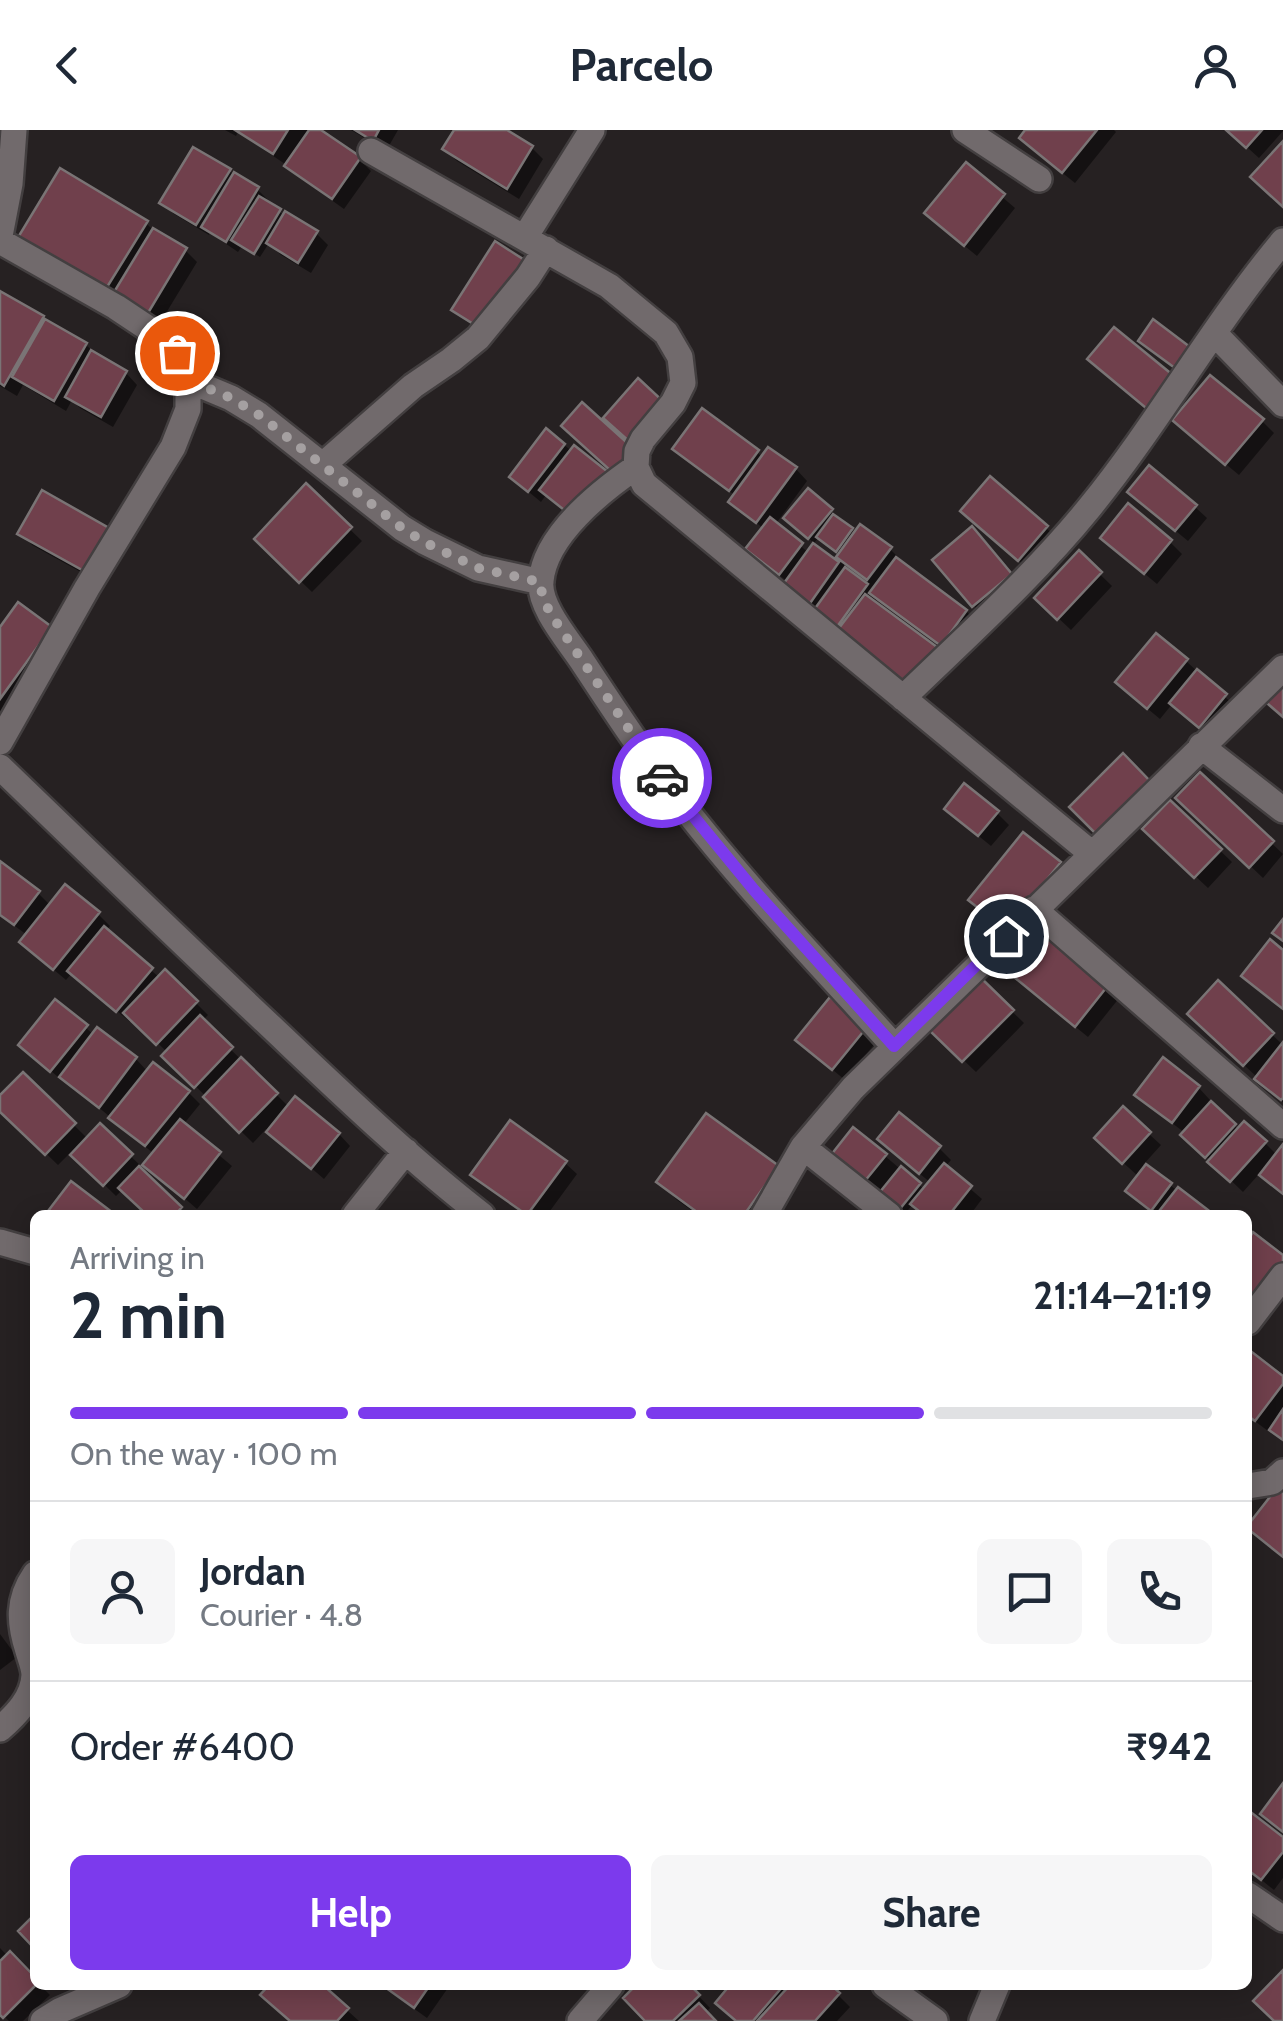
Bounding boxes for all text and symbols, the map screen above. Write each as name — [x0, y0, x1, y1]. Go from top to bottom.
icon: back — [40, 38, 95, 93]
text: Parcelo — [570, 38, 713, 92]
icon: person — [1188, 38, 1243, 93]
pin — [135, 311, 220, 396]
icon: bag — [150, 326, 205, 381]
courier — [612, 728, 712, 828]
icon: car — [635, 751, 690, 806]
pin — [964, 894, 1049, 979]
icon: home — [979, 909, 1034, 964]
text: Arriving in — [70, 1238, 205, 1277]
text: 21:14–21:19 — [1033, 1272, 1212, 1319]
text: 2 min — [70, 1275, 227, 1354]
text: On the way · 100 m — [70, 1434, 338, 1473]
button: person — [70, 1539, 175, 1644]
button: chat — [977, 1539, 1082, 1644]
button: phone — [1107, 1539, 1212, 1644]
text: Jordan — [200, 1548, 306, 1595]
text: Courier · 4.8 — [200, 1595, 363, 1634]
text: Order #6400 — [70, 1723, 295, 1770]
text: ₹942 — [1126, 1723, 1212, 1770]
button: Help — [70, 1855, 631, 1970]
button: Share — [651, 1855, 1212, 1970]

